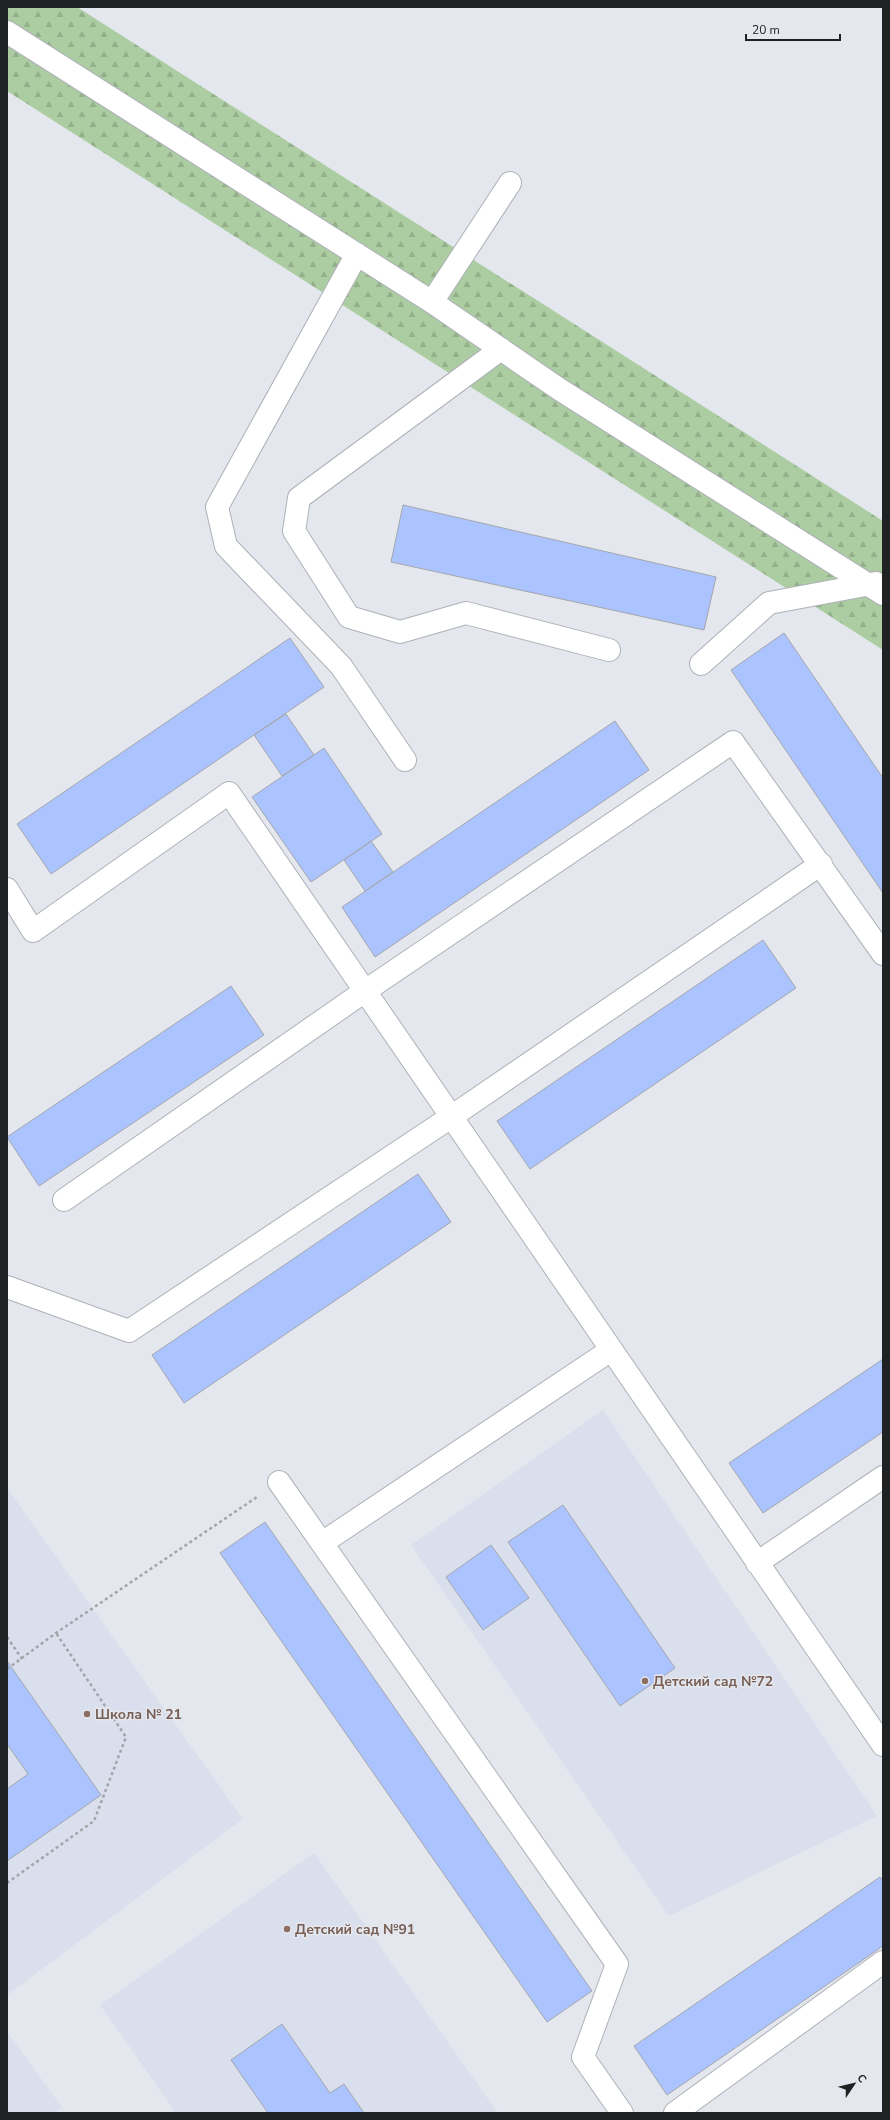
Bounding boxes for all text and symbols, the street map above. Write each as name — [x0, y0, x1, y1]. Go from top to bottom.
scale bar — [746, 16, 840, 42]
text: 20 m — [752, 22, 780, 38]
place label: Детский сад №72 — [653, 1672, 773, 1691]
marker: Детский сад №72 — [640, 1676, 650, 1686]
place label: Школа № 21 — [95, 1705, 182, 1724]
marker: Школа № 21 — [82, 1709, 92, 1719]
place label: Детский сад №91 — [295, 1920, 415, 1939]
marker: Детский сад №91 — [282, 1924, 292, 1934]
north arrow — [834, 2064, 874, 2104]
text: С — [853, 2071, 870, 2086]

